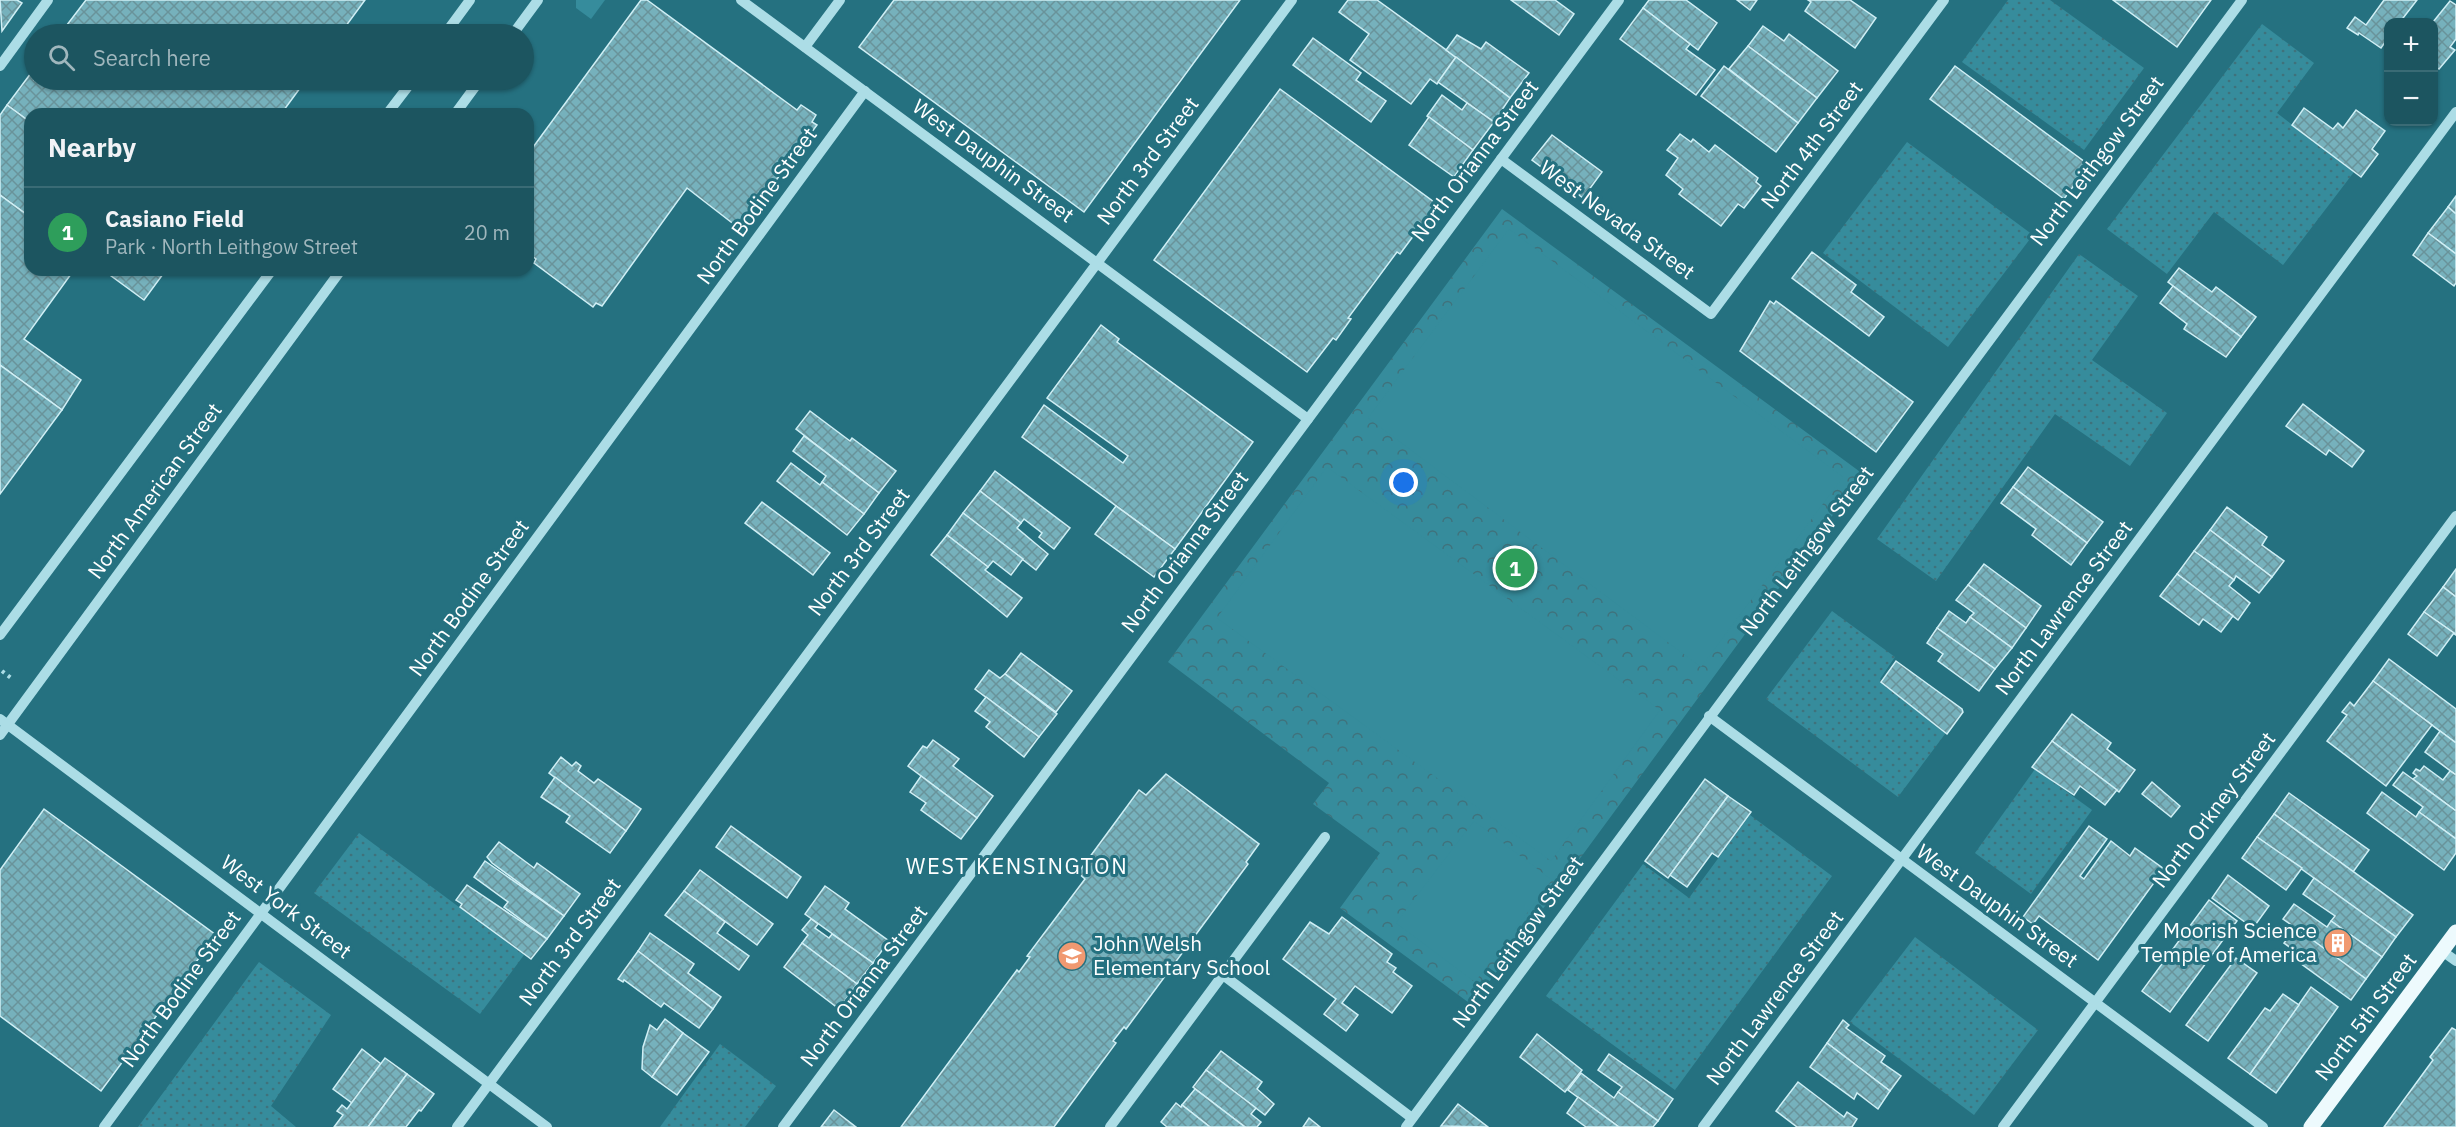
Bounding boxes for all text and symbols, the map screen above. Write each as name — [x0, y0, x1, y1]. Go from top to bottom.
map controls — [2384, 18, 2438, 126]
button: + — [2384, 18, 2438, 72]
search box — [24, 24, 534, 90]
icon: search — [45, 41, 78, 74]
text: Search here — [93, 43, 211, 72]
street label: North Leithgow Street — [2023, 70, 2169, 251]
button: − — [2384, 72, 2438, 126]
street label: North Orianna Street — [1404, 74, 1544, 247]
street label: North 4th Street — [1754, 75, 1868, 214]
street label: North 3rd Street — [1090, 91, 1205, 230]
street label: West Dauphin Street — [907, 92, 1080, 228]
street label: North Bodine Street — [690, 121, 823, 290]
text: Nearby — [48, 130, 136, 164]
street label: West Nevada Street — [1534, 153, 1701, 285]
text: Casiano Field — [105, 204, 244, 233]
text: 1 — [62, 219, 74, 246]
text: 20 m — [464, 219, 510, 246]
text: Park · North Leithgow Street — [105, 233, 358, 260]
street label: North American Street — [81, 397, 228, 584]
street label: North Leithgow Street — [1733, 460, 1879, 641]
street label: North Orianna Street — [1114, 465, 1254, 638]
your location — [1389, 468, 1418, 497]
street label: North 3rd Street — [801, 482, 916, 621]
street label: North Bodine Street — [402, 513, 535, 682]
street label: North Lawrence Street — [1988, 514, 2138, 700]
pin: 1 — [1496, 546, 1534, 590]
street label: North Orkney Street — [2145, 726, 2281, 893]
street label: West Dauphin Street — [1911, 837, 2084, 973]
street label: West York Street — [216, 848, 358, 965]
street label: North Leithgow Street — [1445, 850, 1589, 1033]
district label: WEST KENSINGTON — [906, 851, 1128, 880]
street label: North 3rd Street — [512, 872, 627, 1011]
street label: North Orianna Street — [793, 899, 933, 1072]
street label: North Bodine Street — [114, 904, 247, 1073]
street label: North Lawrence Street — [1699, 904, 1849, 1090]
place label: Moorish Science Temple of America — [2141, 916, 2317, 968]
building icon: Moorish Science Temple of America — [2322, 927, 2354, 959]
place label: John Welsh Elementary School — [1093, 929, 1270, 981]
school or university icon: John Welsh Elementary School — [1056, 940, 1088, 972]
street label: North 5th Street — [2308, 947, 2422, 1086]

